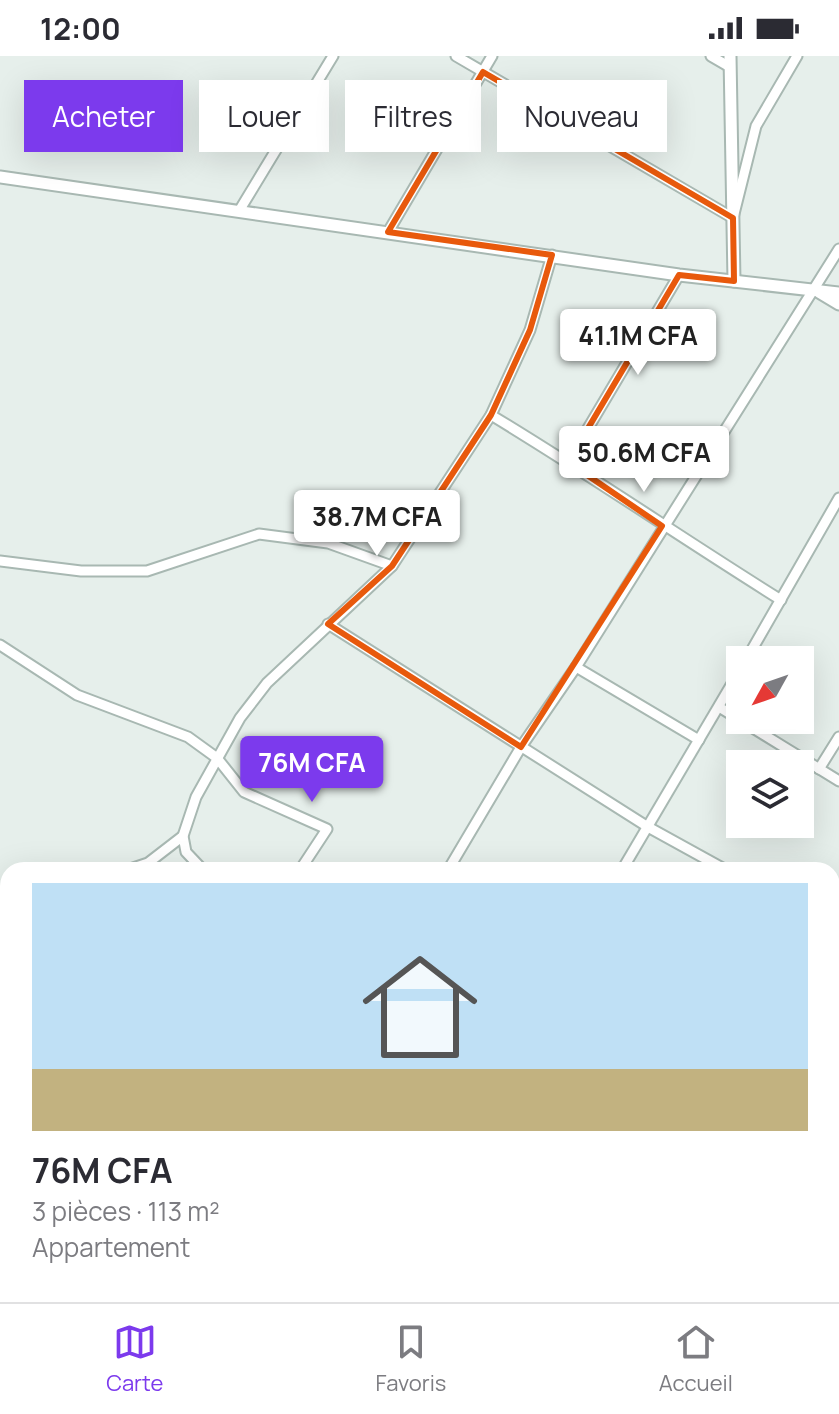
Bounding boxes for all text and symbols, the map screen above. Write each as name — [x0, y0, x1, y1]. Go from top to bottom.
text: 12:00 — [40, 8, 121, 49]
chip: Acheter — [24, 80, 183, 152]
chip: Louer — [199, 80, 329, 152]
chip: Filtres — [345, 80, 481, 152]
chip: Nouveau — [497, 80, 667, 152]
pin: 41.1M CFA — [546, 309, 730, 377]
text: 41.1M CFA — [578, 317, 698, 353]
pin: 50.6M CFA — [552, 426, 736, 494]
text: 50.6M CFA — [577, 434, 711, 470]
pin: 38.7M CFA — [285, 490, 469, 558]
text: 38.7M CFA — [312, 498, 442, 534]
north arrow — [726, 646, 814, 734]
map controls — [726, 646, 814, 838]
pin: 76M CFA — [238, 736, 386, 804]
text: 76M CFA — [258, 744, 366, 780]
button: layers — [726, 750, 814, 838]
icon: home — [348, 935, 492, 1079]
text: 76M CFA — [32, 1147, 173, 1193]
text: 3 pièces · 113 m² — [32, 1193, 220, 1229]
text: Appartement — [32, 1229, 190, 1265]
tab: Carte — [106, 1320, 163, 1398]
tab: Favoris — [376, 1320, 446, 1398]
tab: Accueil — [659, 1320, 733, 1398]

